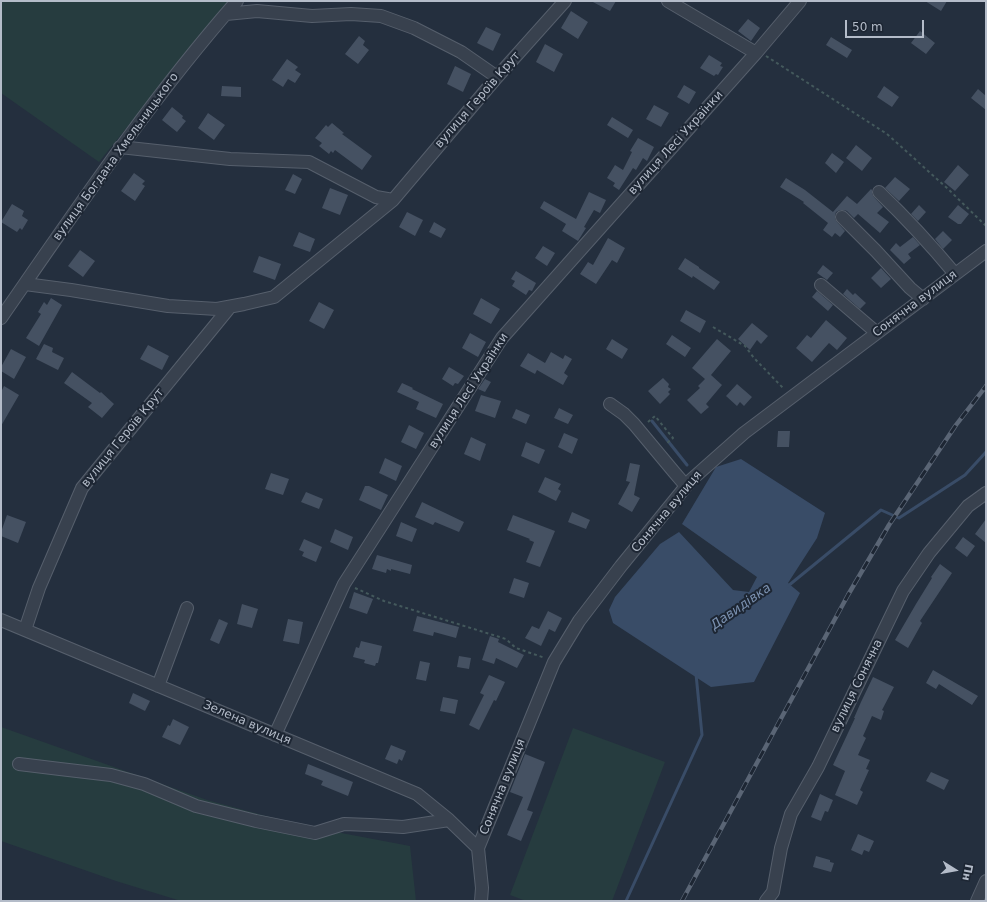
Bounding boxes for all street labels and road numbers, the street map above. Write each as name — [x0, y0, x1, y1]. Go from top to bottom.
street label: вулиця Героїв Крут — [432, 49, 524, 151]
street label: вулиця Богдана Хмельницького — [50, 70, 182, 244]
street label: вулиця Лесі Українки — [626, 88, 726, 198]
street label: Сонячна вулиця — [870, 268, 960, 340]
street label: вулиця Лесі Українки — [426, 331, 512, 451]
street label: вулиця Героїв Крут — [79, 386, 167, 490]
street label: Сонячна вулиця — [629, 468, 705, 556]
street label: вулиця Сонячна — [828, 637, 886, 735]
street label: Зелена вулиця — [201, 698, 293, 748]
street label: Сонячна вулиця — [477, 737, 529, 837]

